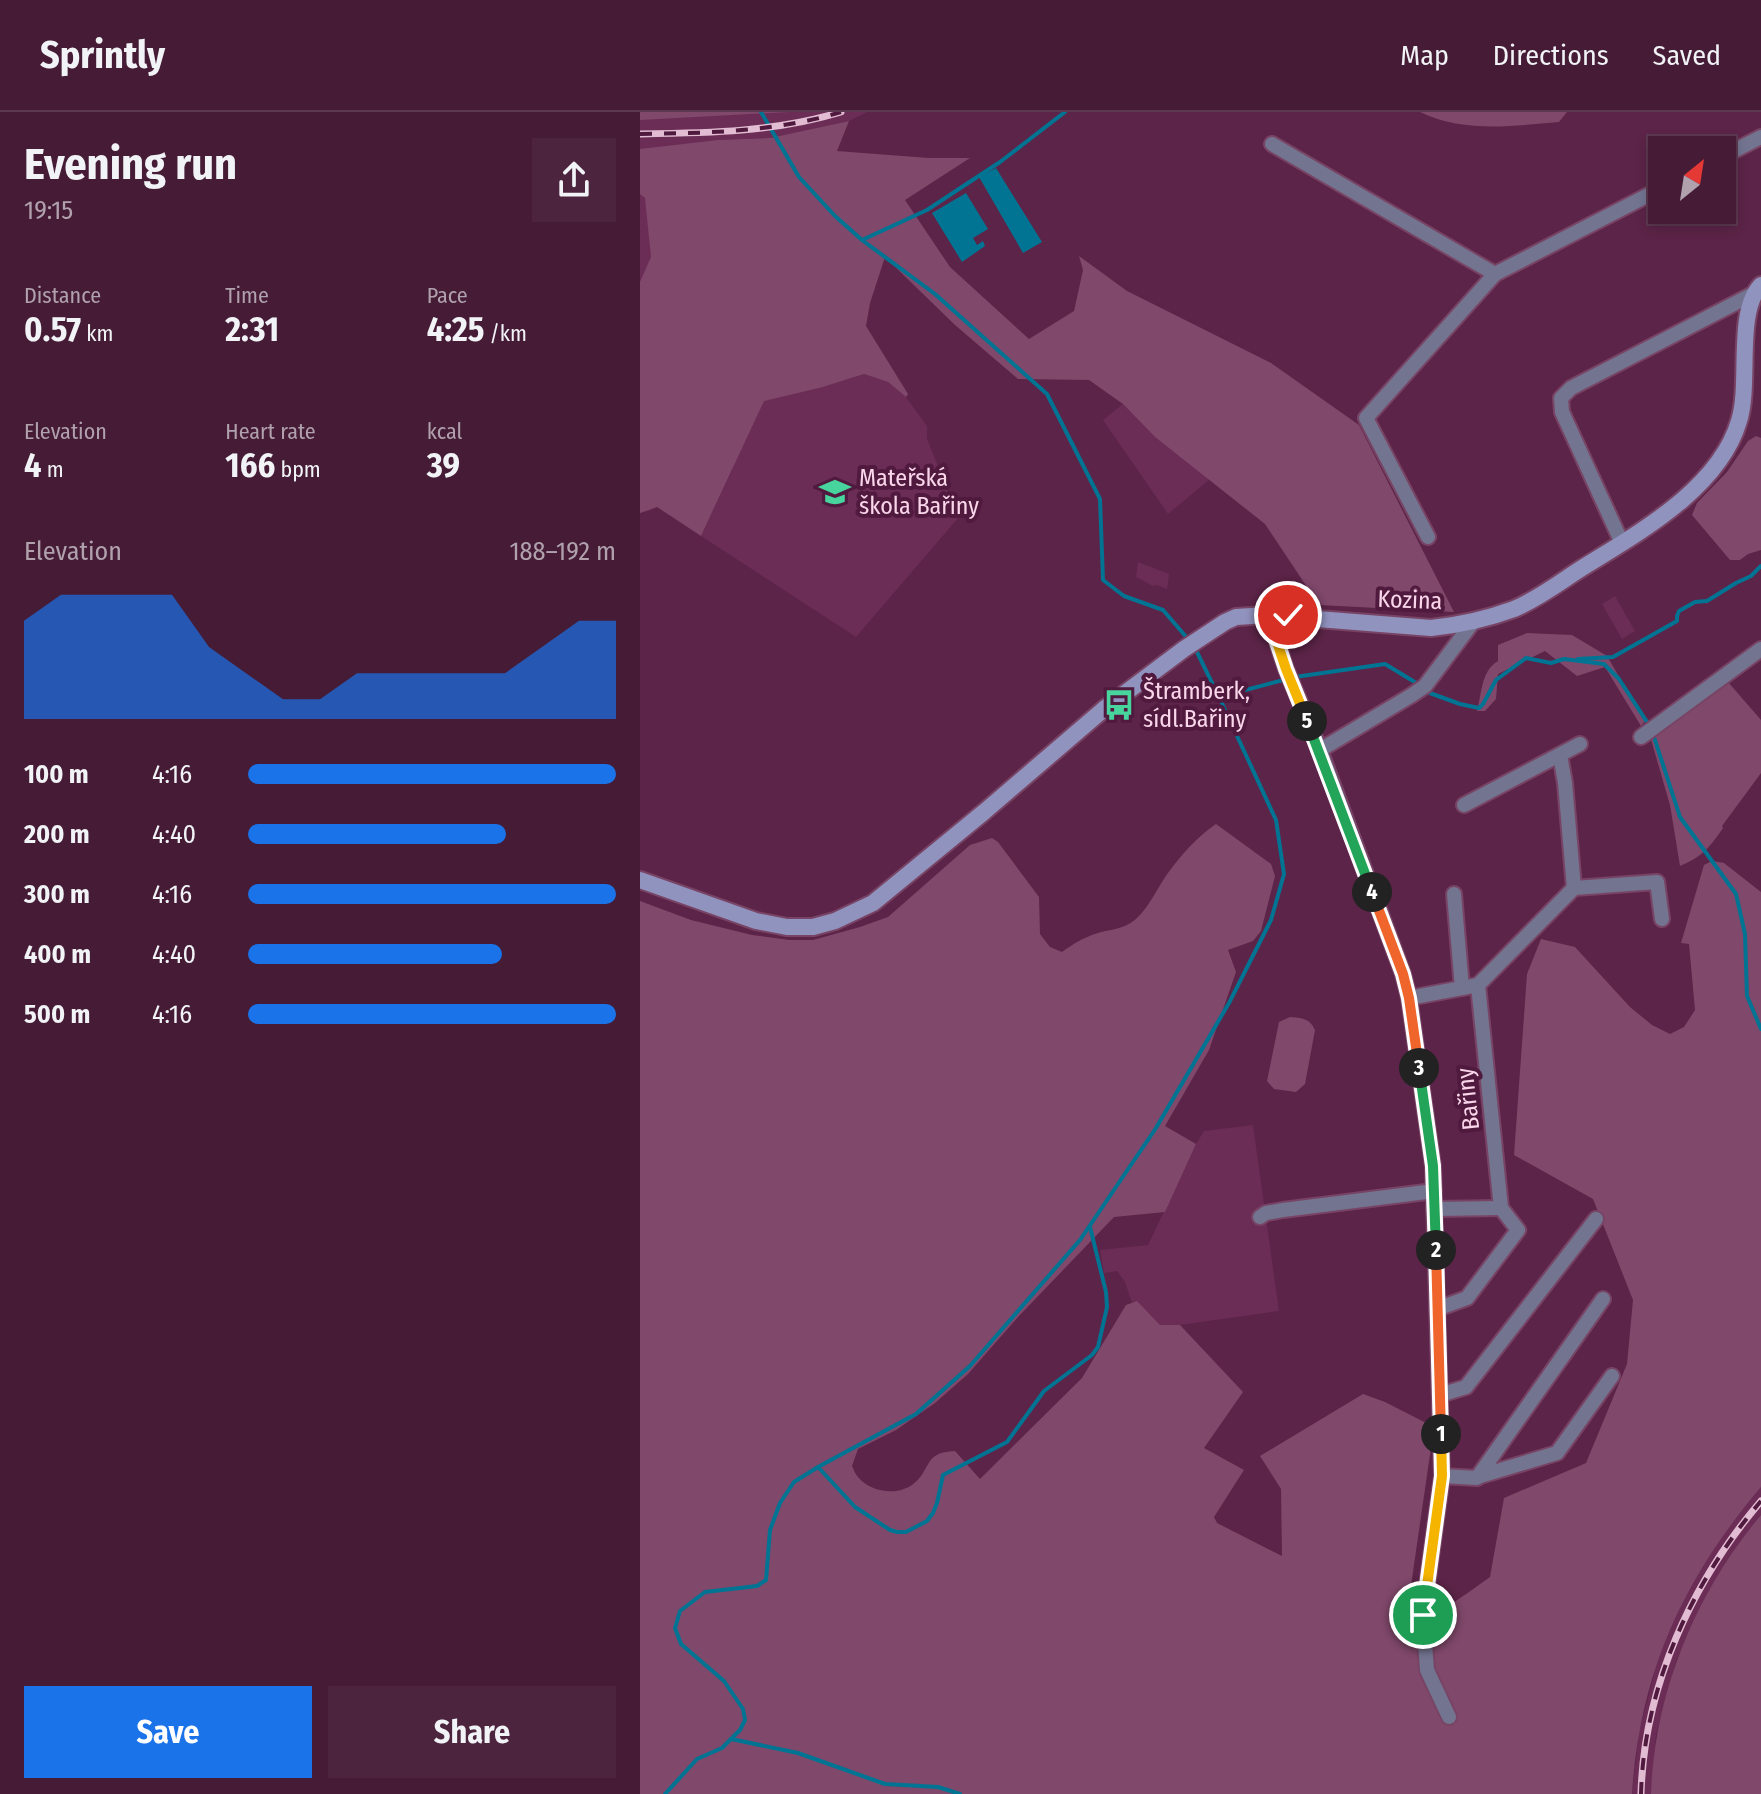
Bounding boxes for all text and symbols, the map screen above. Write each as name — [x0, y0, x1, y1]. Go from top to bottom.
text: Sprintly — [40, 32, 165, 78]
text: Map — [1400, 39, 1449, 72]
text: Directions — [1493, 39, 1609, 72]
text: Saved — [1653, 39, 1721, 72]
north arrow — [1648, 136, 1736, 224]
map controls — [1648, 136, 1736, 224]
text: Evening run — [24, 138, 237, 191]
button: share — [532, 138, 616, 222]
text: 19:15 — [24, 195, 73, 226]
text: Distance — [24, 282, 101, 309]
text: Time — [225, 282, 269, 309]
text: Pace — [427, 282, 468, 309]
text: 0.57 — [24, 309, 81, 350]
text: 2:31 — [225, 309, 279, 350]
text: 4:25 — [427, 309, 484, 350]
text: km — [81, 320, 113, 347]
text: /km — [484, 320, 527, 347]
text: Elevation — [24, 418, 107, 445]
text: Heart rate — [225, 418, 316, 445]
text: kcal — [427, 418, 462, 445]
text: 4 — [24, 445, 41, 486]
text: 166 — [225, 445, 275, 486]
text: 39 — [427, 445, 460, 486]
text: m — [41, 456, 64, 483]
text: bpm — [275, 456, 321, 483]
place label: Mateřská škola Bařiny — [859, 464, 979, 520]
school or university icon: Mateřská škola Bařiny — [818, 475, 852, 509]
text: Elevation — [24, 536, 122, 567]
text: 188–192 m — [509, 536, 616, 567]
pin — [1254, 581, 1322, 649]
street label: Kozina — [1377, 585, 1443, 615]
icon: check — [1266, 593, 1310, 637]
place label: Štramberk, sídl.Bařiny — [1143, 676, 1250, 733]
bus stop icon: Štramberk, sídl.Bařiny — [1102, 688, 1136, 722]
pin: 5 — [1287, 701, 1327, 741]
text: 5 — [1302, 707, 1312, 734]
text: 100 m — [24, 759, 89, 790]
text: 4:16 — [152, 759, 192, 790]
text: 200 m — [24, 819, 90, 850]
text: 4:40 — [152, 819, 196, 850]
pin: 4 — [1352, 872, 1392, 912]
text: 4 — [1366, 878, 1378, 905]
text: 300 m — [24, 879, 90, 910]
text: 4:16 — [152, 879, 192, 910]
text: 400 m — [24, 939, 91, 970]
text: 4:40 — [152, 939, 196, 970]
text: 500 m — [24, 999, 90, 1030]
text: 4:16 — [152, 999, 192, 1030]
pin: 3 — [1399, 1048, 1439, 1088]
text: 3 — [1414, 1054, 1424, 1081]
street label: Bařiny — [1451, 1066, 1485, 1132]
pin: 2 — [1416, 1230, 1456, 1270]
text: 2 — [1431, 1236, 1441, 1263]
pin: 1 — [1421, 1414, 1461, 1454]
text: 1 — [1436, 1420, 1446, 1447]
pin — [1389, 1581, 1457, 1649]
icon: arrive — [1401, 1593, 1445, 1637]
button: Save — [24, 1686, 312, 1778]
button: Share — [328, 1686, 616, 1778]

